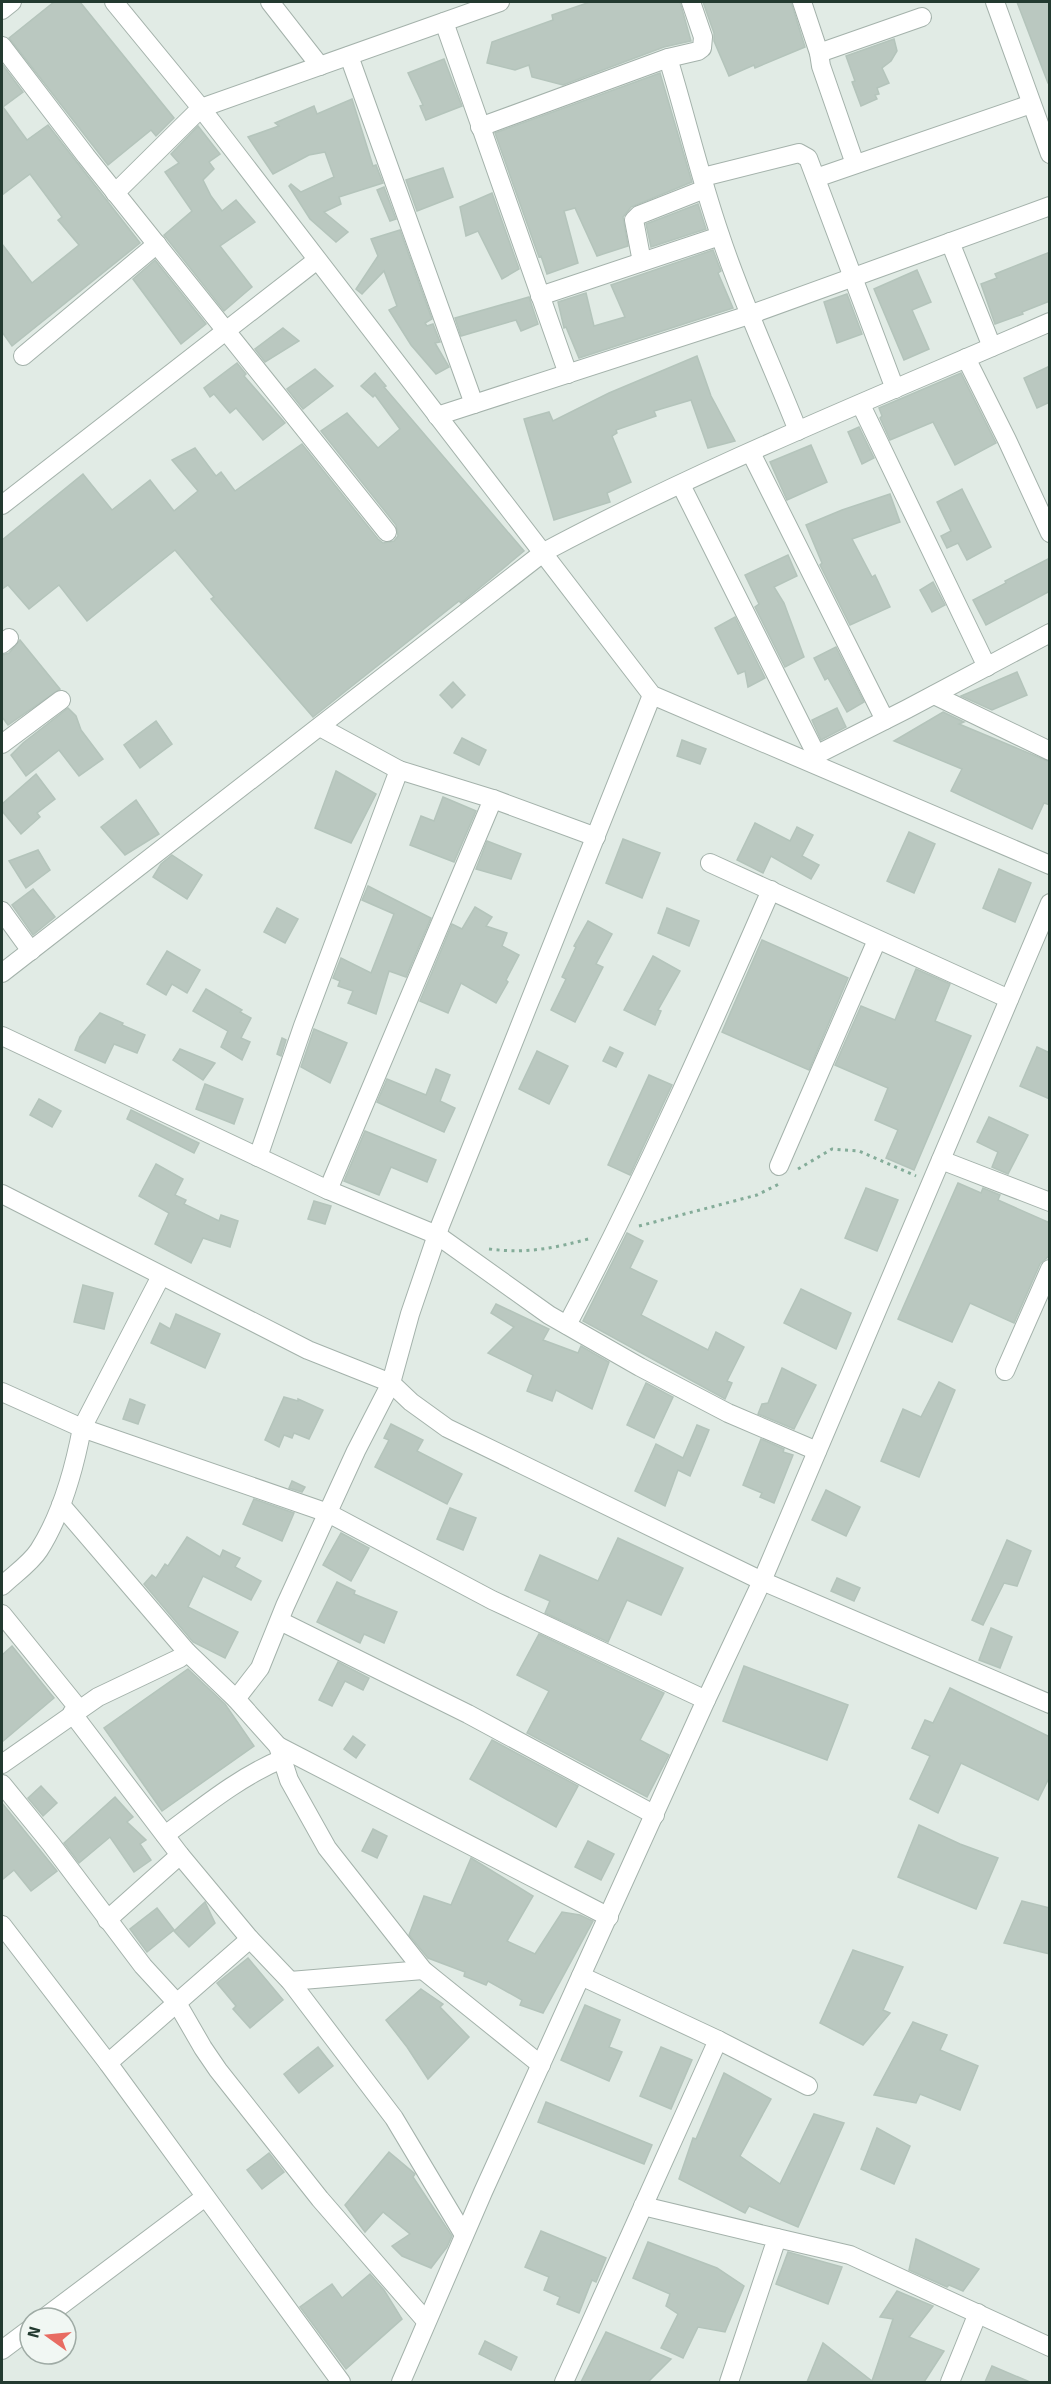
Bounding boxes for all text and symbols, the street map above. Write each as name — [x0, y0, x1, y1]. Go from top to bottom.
north arrow — [18, 2306, 78, 2366]
text: N — [23, 2324, 46, 2340]

